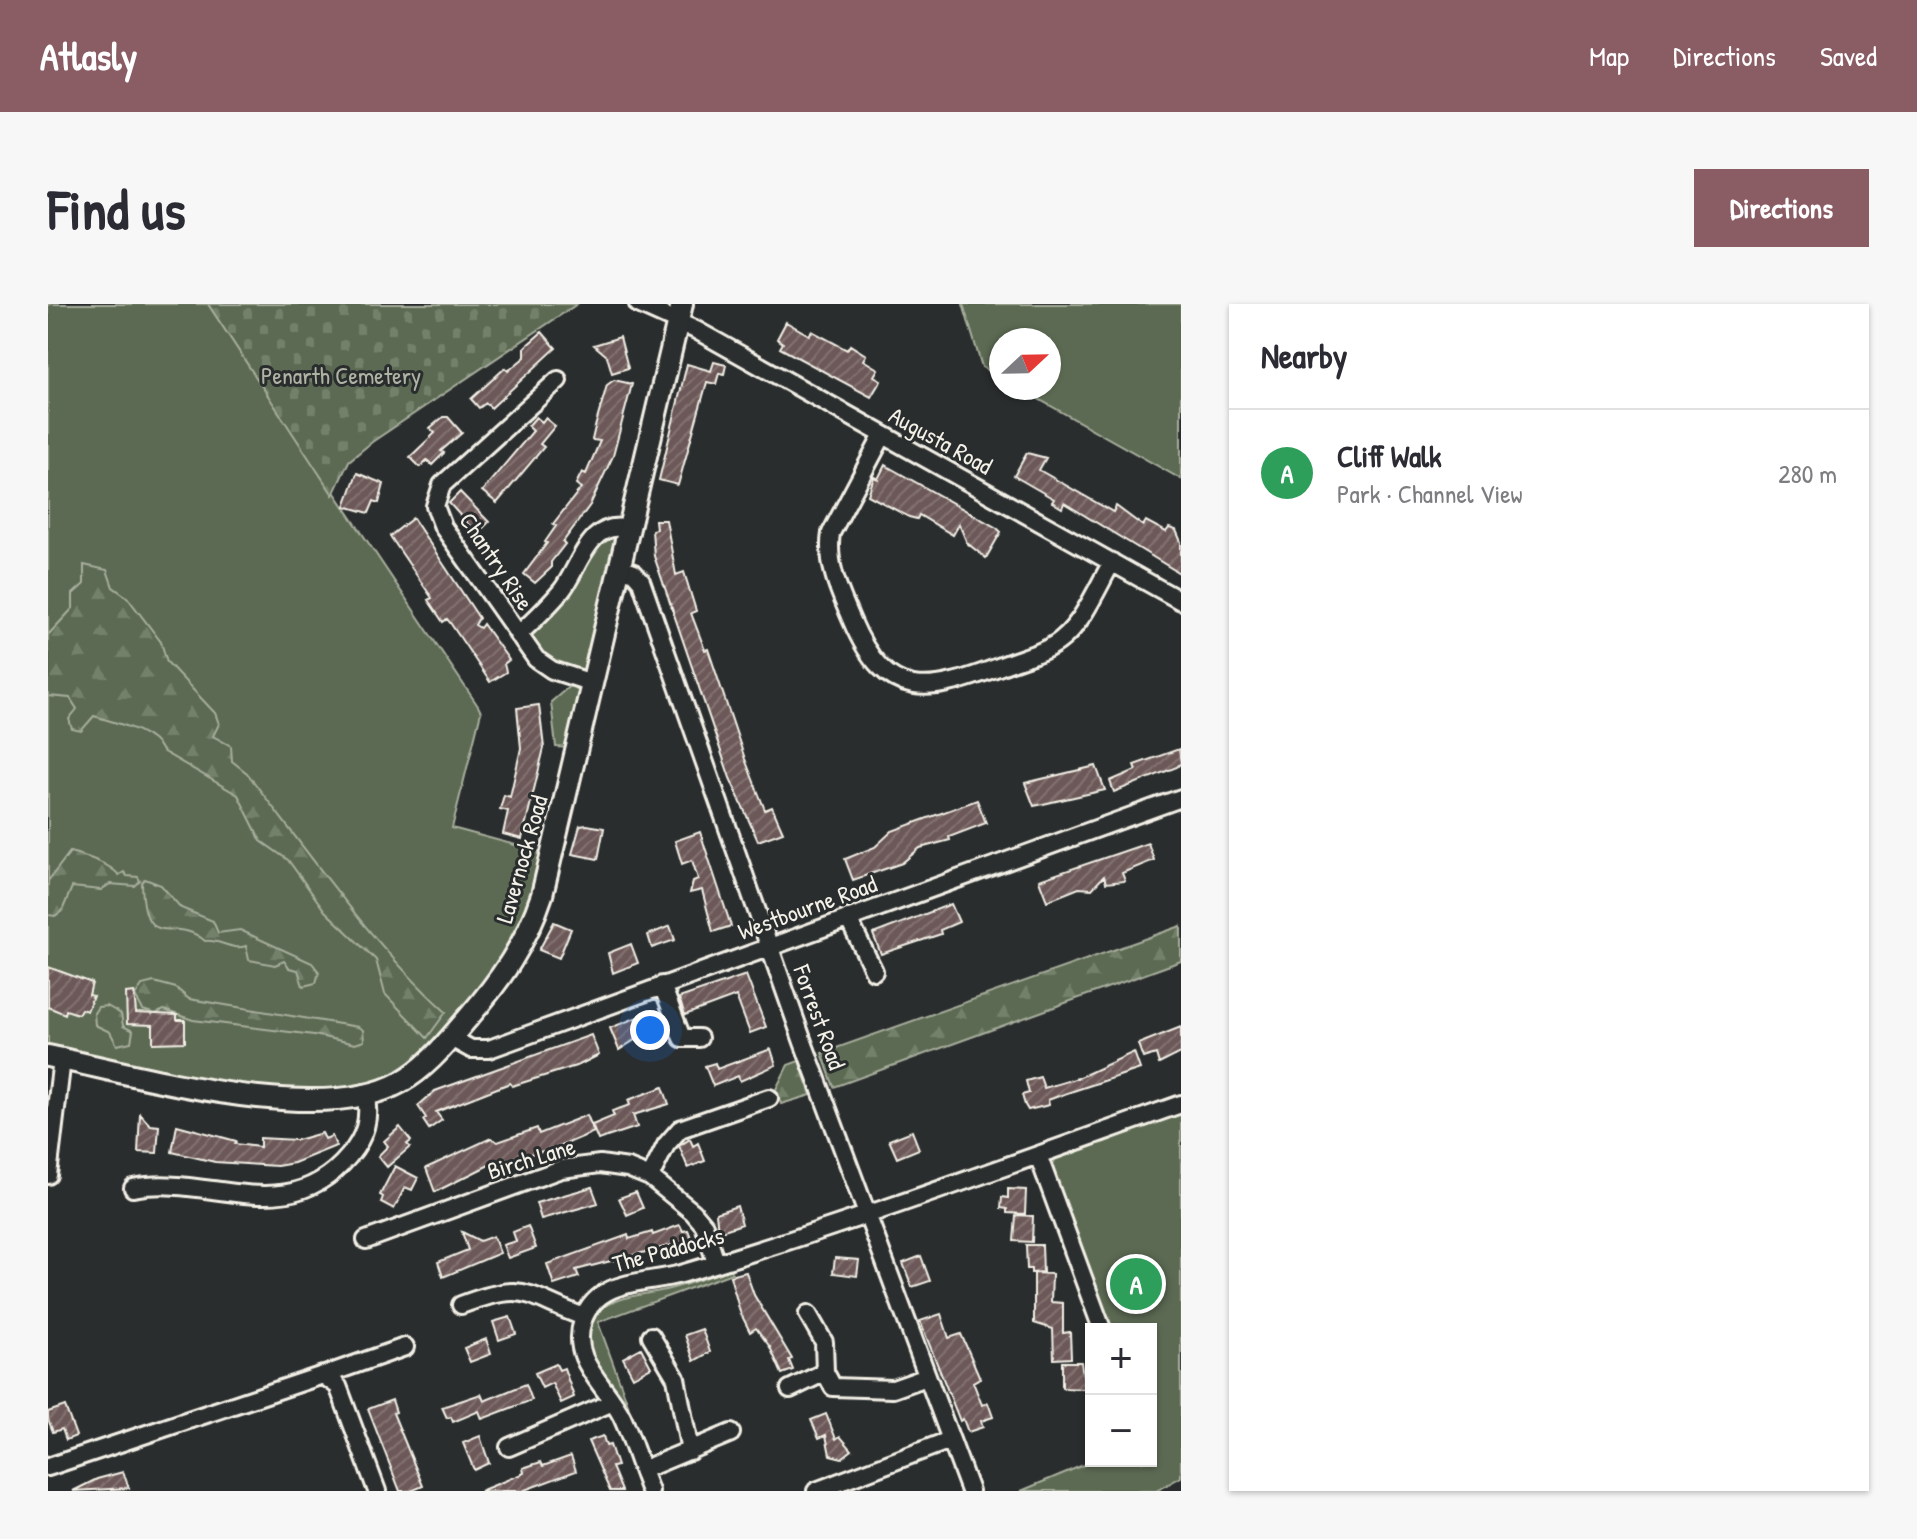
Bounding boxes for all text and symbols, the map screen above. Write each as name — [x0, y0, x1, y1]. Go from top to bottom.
text: Atlasly — [40, 30, 137, 82]
text: Map — [1589, 37, 1629, 75]
text: Directions — [1673, 37, 1776, 75]
text: Saved — [1820, 37, 1877, 75]
button: Directions — [1694, 169, 1869, 247]
text: Find us — [48, 171, 186, 246]
north arrow — [989, 328, 1061, 400]
text: Nearby — [1261, 333, 1347, 379]
park label: Penarth Cemetery — [261, 359, 421, 391]
street label: Augusta Road — [884, 399, 998, 481]
text: Cliff Walk — [1337, 436, 1441, 476]
text: A — [1281, 456, 1293, 491]
text: 280 m — [1778, 456, 1837, 491]
text: Park · Channel View — [1337, 476, 1523, 511]
street label: Chantry Rise — [452, 506, 542, 617]
street label: Lavernock Road — [488, 791, 554, 927]
street label: Westbourne Road — [733, 867, 881, 947]
street label: Forrest Road — [786, 959, 854, 1074]
your location — [630, 1010, 670, 1050]
street label: Birch Lane — [483, 1129, 579, 1187]
street label: The Paddocks — [609, 1219, 727, 1279]
pin: A — [1110, 1254, 1162, 1314]
map controls — [1085, 1323, 1157, 1467]
button: + — [1085, 1323, 1157, 1395]
button: − — [1085, 1395, 1157, 1467]

